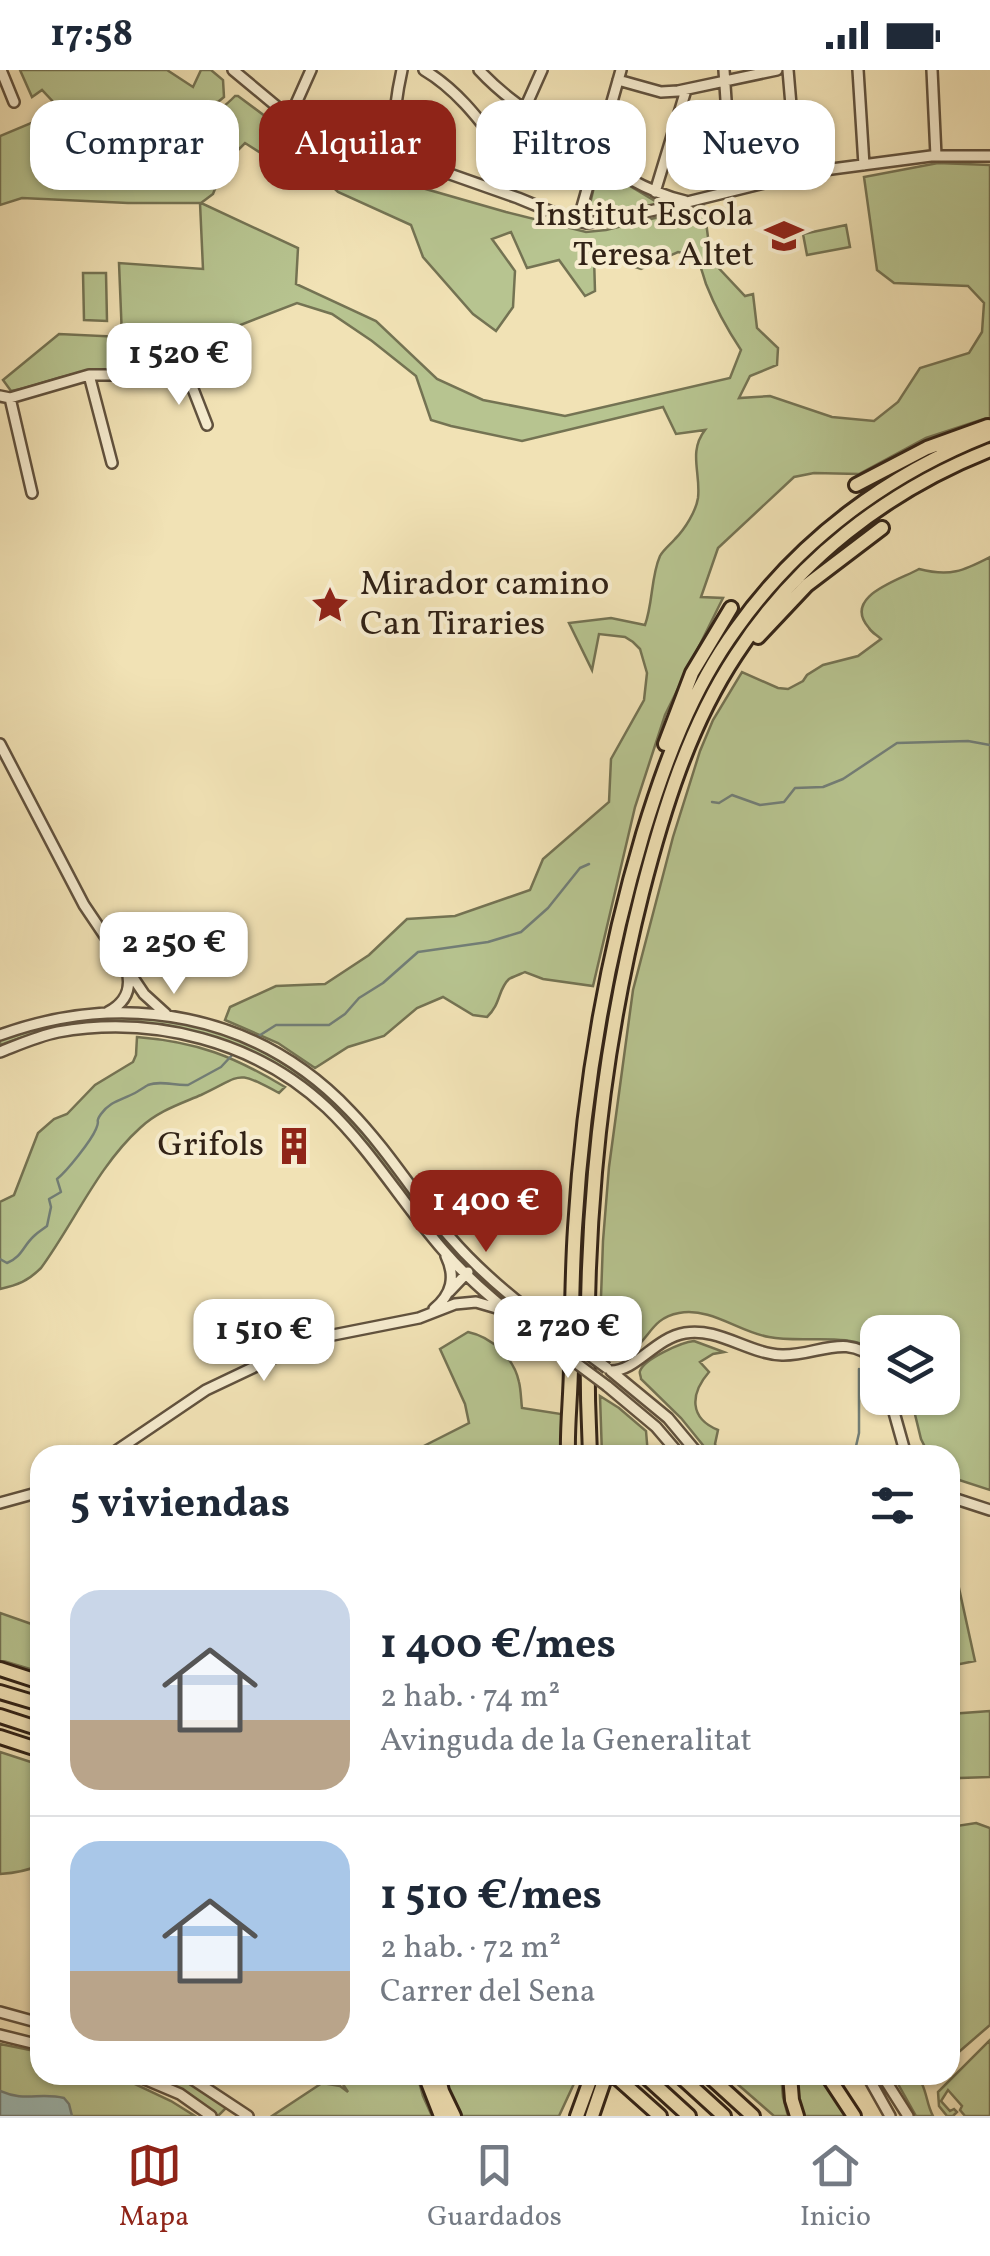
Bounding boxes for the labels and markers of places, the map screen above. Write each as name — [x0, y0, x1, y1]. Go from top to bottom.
place label: Institut Escola Teresa Altet — [534, 192, 754, 280]
school or university icon: Institut Escola Teresa Altet — [763, 215, 805, 257]
pin: 1 520 € — [87, 323, 271, 408]
place label: Mirador camino Can Tiraries — [360, 561, 609, 649]
place icon: Mirador camino Can Tiraries — [309, 584, 351, 626]
pin: 2 250 € — [82, 912, 266, 997]
place label: Grifols — [158, 1122, 264, 1170]
building icon: Grifols — [273, 1125, 315, 1167]
pin: 1 400 € — [394, 1170, 578, 1255]
pin: 2 720 € — [476, 1296, 660, 1381]
pin: 1 510 € — [172, 1299, 356, 1384]

